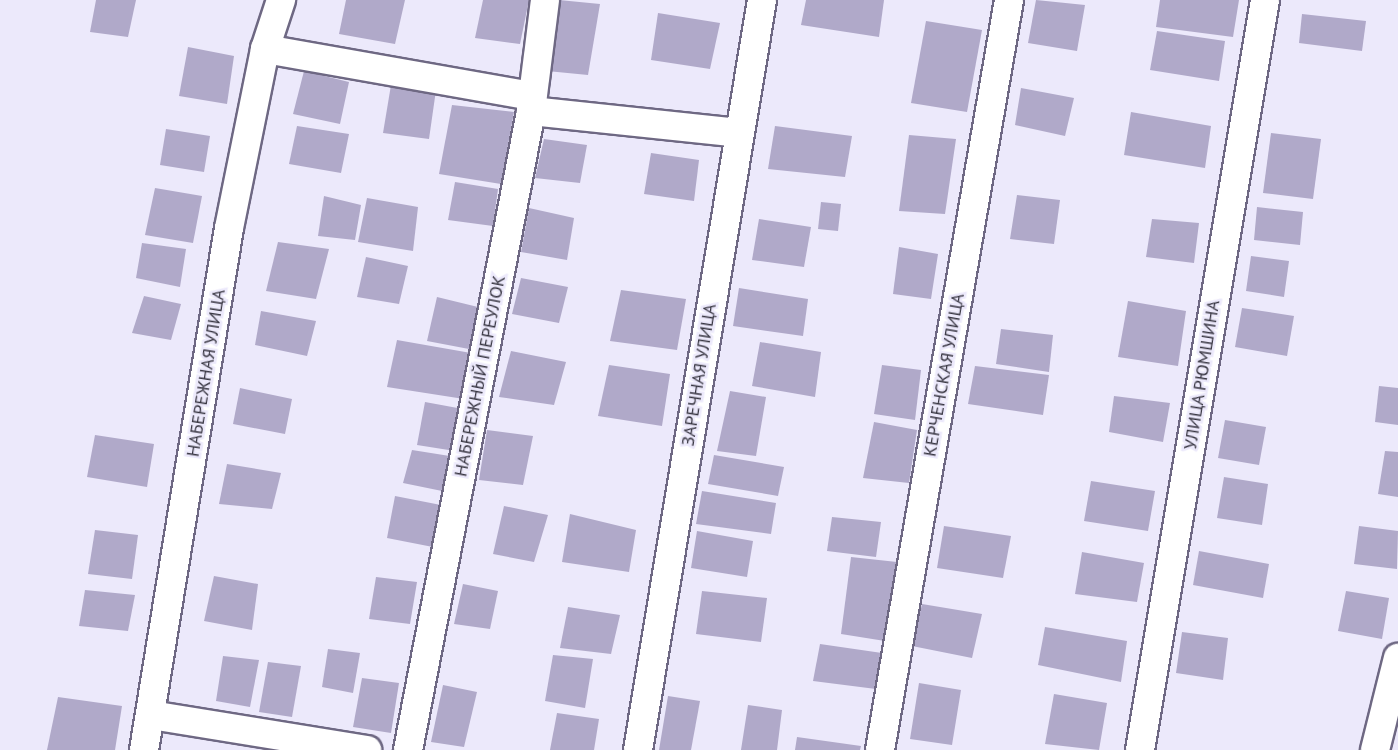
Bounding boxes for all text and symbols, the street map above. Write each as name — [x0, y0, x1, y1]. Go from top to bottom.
street label: НАБЕРЕЖНЫЙ ПЕРЕУЛОК — [450, 274, 510, 478]
street label: НАБЕРЕЖНАЯ УЛИЦА — [182, 287, 230, 459]
street label: КЕРЧЕНСКАЯ УЛИЦА — [919, 291, 969, 459]
street label: УЛИЦА РЮМШИНА — [1179, 298, 1225, 452]
street label: ЗАРЕЧНАЯ УЛИЦА — [677, 302, 721, 448]

